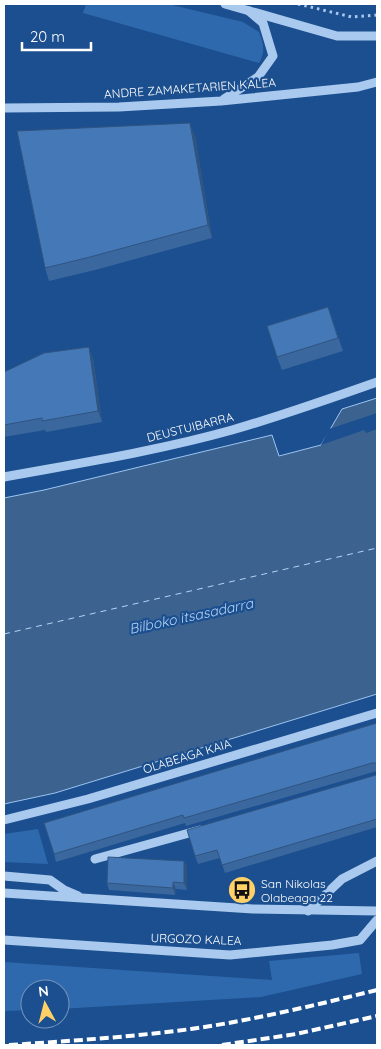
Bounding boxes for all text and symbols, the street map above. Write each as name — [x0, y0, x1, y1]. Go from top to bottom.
scale bar — [22, 20, 91, 52]
text: 20 m — [30, 27, 65, 46]
street label: ANDRE ZAMAKETARIEN KALEA — [103, 74, 277, 101]
street label: DEUSTUIBARRA — [145, 409, 235, 445]
water label: Bilboko itsasadarra — [127, 594, 256, 638]
street label: OLABEAGA KAIA — [141, 735, 233, 777]
bus stop icon: San Nikolas Olabeaga 22 — [227, 875, 257, 905]
place label: San Nikolas Olabeaga 22 — [261, 876, 333, 905]
street label: URGOZO KALEA — [150, 930, 242, 948]
north arrow — [20, 979, 70, 1029]
text: N — [37, 982, 50, 1001]

